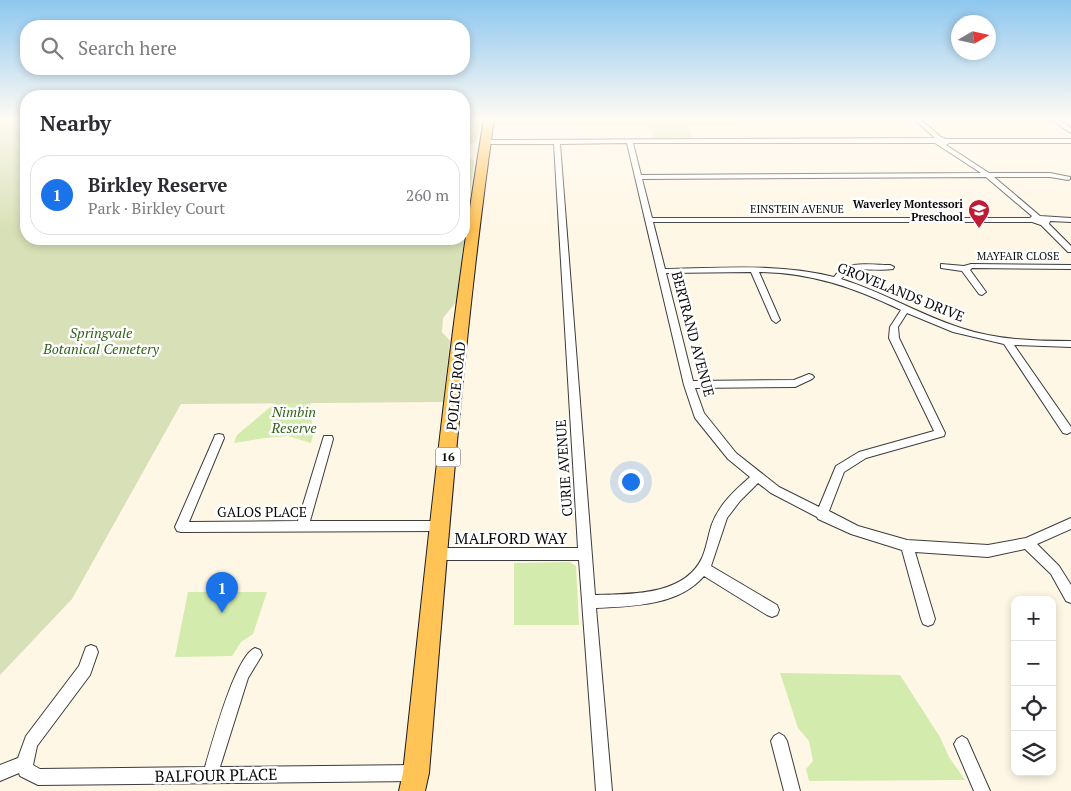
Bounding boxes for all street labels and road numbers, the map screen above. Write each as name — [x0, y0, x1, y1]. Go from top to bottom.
street label: EINSTEIN AVENUE — [750, 202, 844, 216]
street label: MAYFAIR CLOSE — [977, 249, 1059, 263]
street label: GROVELANDS DRIVE — [835, 257, 968, 326]
street label: BERTRAND AVENUE — [668, 269, 719, 399]
street label: POLICE ROAD — [441, 341, 470, 431]
street label: CURIE AVENUE — [551, 419, 576, 517]
road number: 16 — [436, 448, 460, 467]
street label: GALOS PLACE — [217, 502, 307, 521]
street label: MALFORD WAY — [455, 527, 568, 549]
street label: BALFOUR PLACE — [154, 763, 278, 787]

